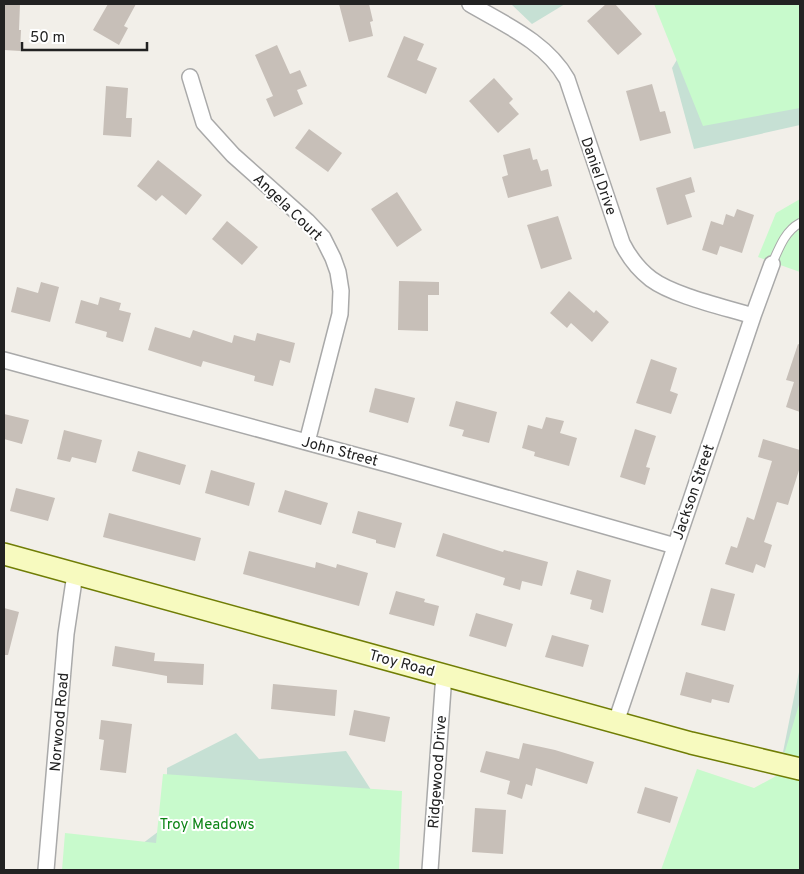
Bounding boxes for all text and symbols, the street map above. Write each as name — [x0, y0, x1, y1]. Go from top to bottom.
scale bar — [22, 20, 148, 52]
text: 50 m — [30, 29, 65, 48]
street label: Daniel Drive — [575, 135, 620, 218]
street label: Angela Court — [248, 170, 326, 246]
street label: John Street — [299, 433, 380, 472]
street label: Jackson Street — [669, 442, 720, 543]
street label: Troy Road — [367, 647, 437, 682]
street label: Norwood Road — [47, 672, 74, 772]
street label: Ridgewood Drive — [425, 715, 452, 830]
park label: Troy Meadows — [159, 816, 255, 835]

